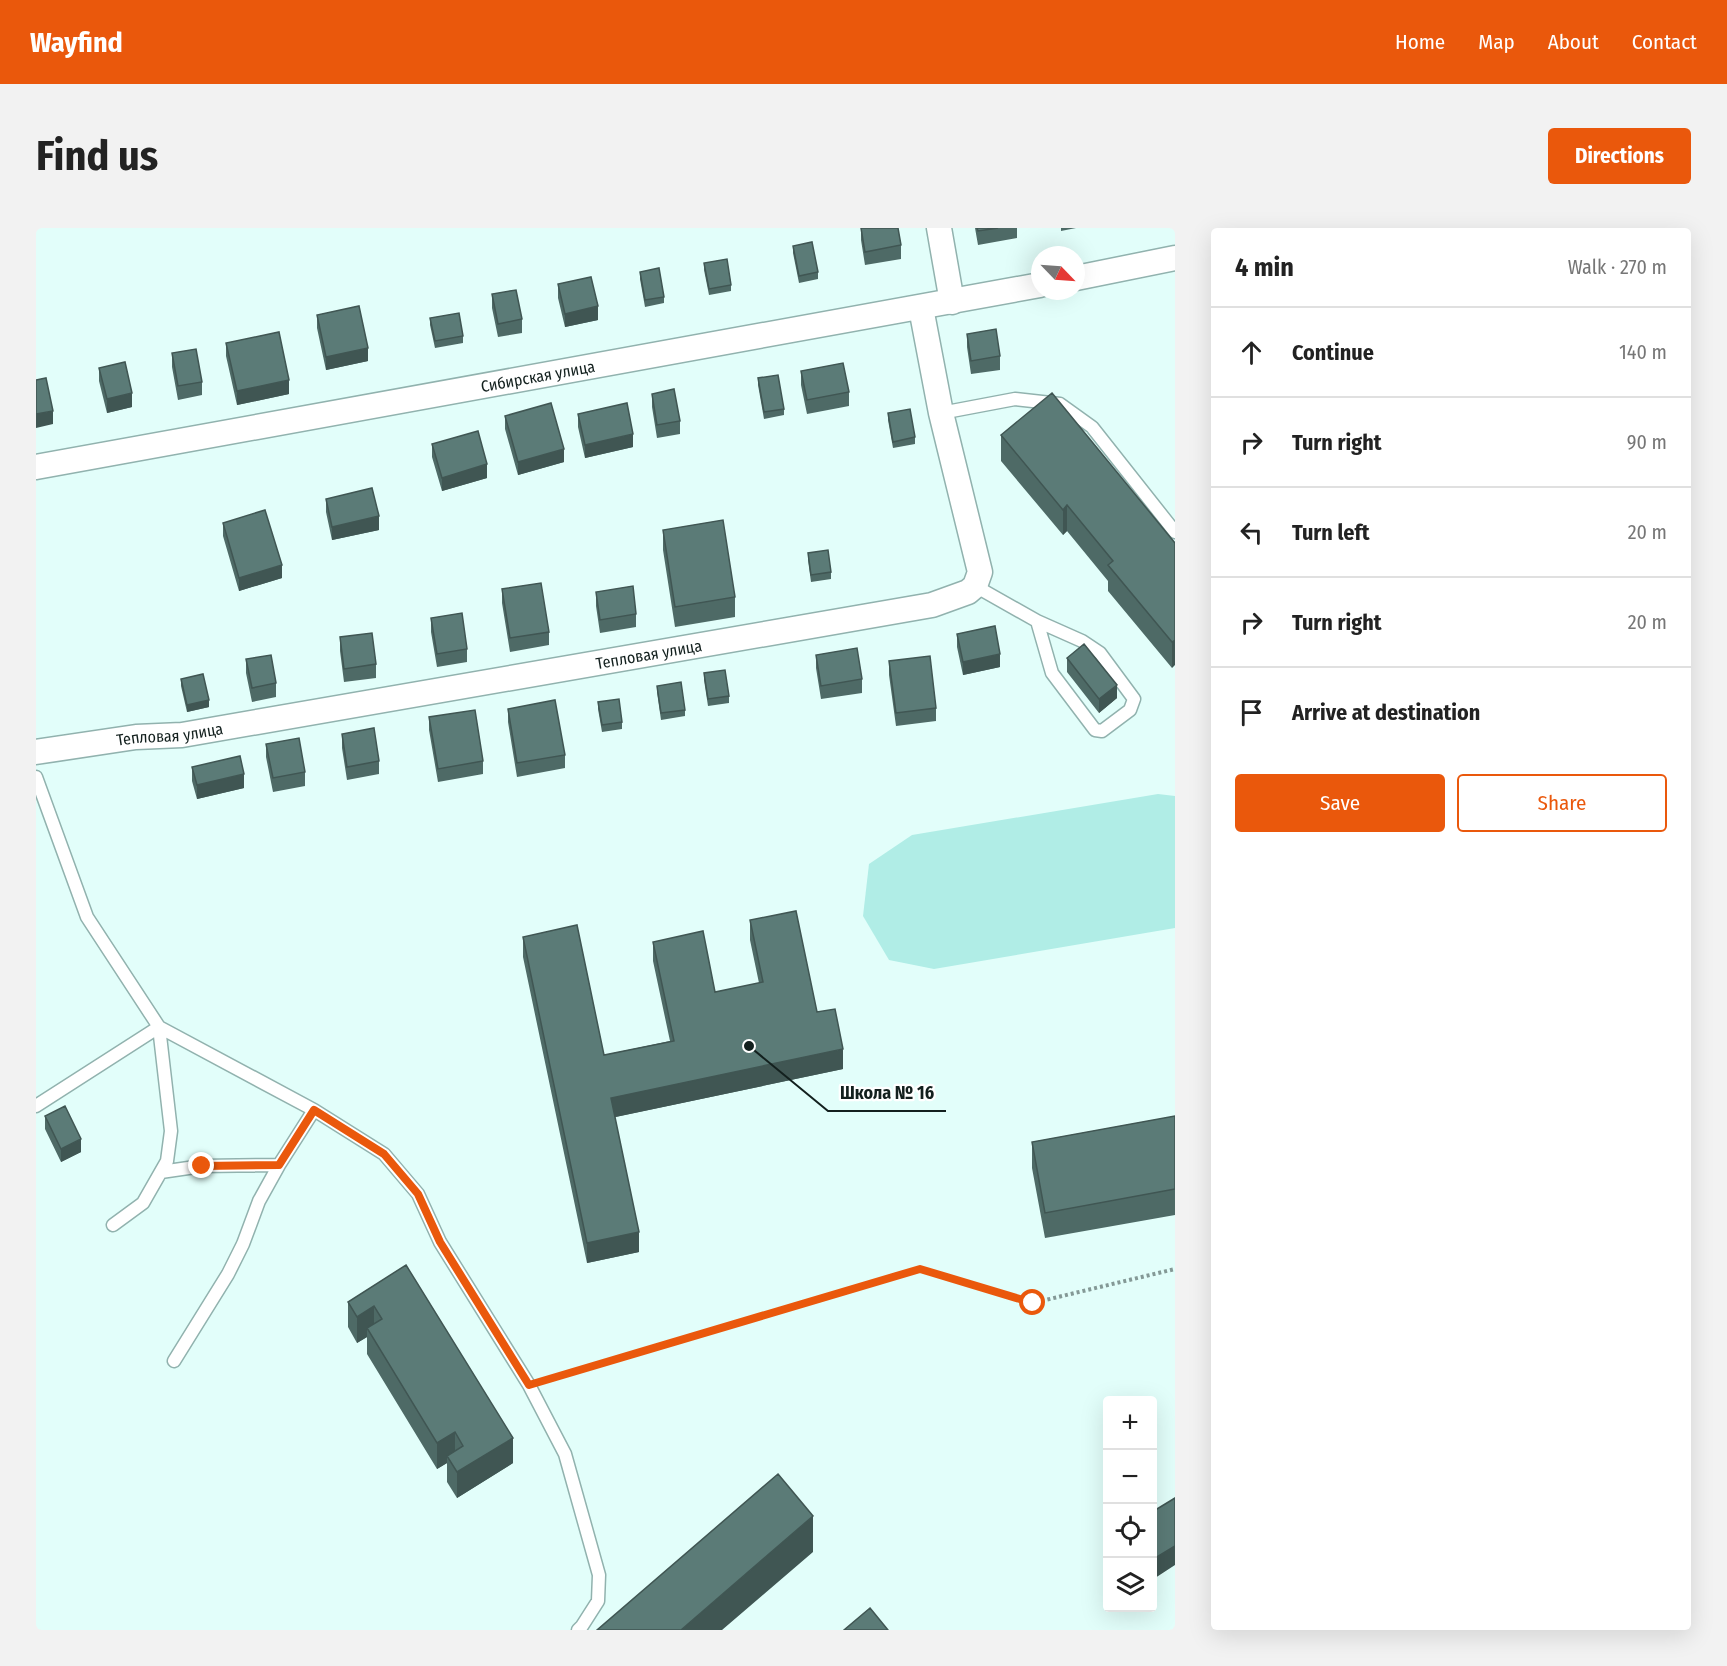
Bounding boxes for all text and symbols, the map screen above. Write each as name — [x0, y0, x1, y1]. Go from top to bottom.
text: Wayfind — [30, 26, 123, 59]
text: Home — [1395, 29, 1445, 55]
text: Map — [1478, 29, 1515, 55]
text: About — [1548, 29, 1599, 55]
text: Contact — [1632, 29, 1697, 55]
button: Directions — [1548, 128, 1691, 184]
text: Find us — [36, 131, 158, 181]
north arrow — [1031, 246, 1085, 300]
text: 4 min — [1235, 252, 1294, 283]
text: Walk · 270 m — [1568, 255, 1667, 279]
icon: ahead — [1235, 336, 1268, 369]
text: Continue — [1292, 339, 1374, 366]
text: 140 m — [1619, 340, 1667, 364]
street label: Сибирская улица — [479, 357, 597, 396]
icon: right — [1235, 426, 1268, 459]
text: Turn right — [1292, 429, 1381, 456]
text: 90 m — [1627, 430, 1667, 454]
icon: left — [1235, 516, 1268, 549]
text: Turn left — [1292, 519, 1370, 546]
text: 20 m — [1628, 520, 1667, 544]
icon: right — [1235, 606, 1268, 639]
text: Turn right — [1292, 609, 1381, 636]
text: 20 m — [1628, 610, 1667, 634]
street label: Тепловая улица — [595, 636, 704, 673]
icon: arrive — [1235, 696, 1268, 729]
text: Arrive at destination — [1292, 699, 1480, 726]
street label: Тепловая улица — [115, 719, 225, 750]
button: Save — [1235, 774, 1445, 832]
button: Share — [1457, 774, 1667, 832]
callout: Школа № 16 — [828, 1075, 946, 1111]
text: Школа № 16 — [840, 1082, 934, 1104]
route end — [188, 1152, 214, 1178]
route start — [1019, 1289, 1045, 1315]
map controls — [1103, 1396, 1157, 1612]
button: + — [1103, 1396, 1157, 1450]
button: − — [1103, 1450, 1157, 1504]
button: locate — [1103, 1504, 1157, 1558]
button: layers — [1103, 1558, 1157, 1612]

